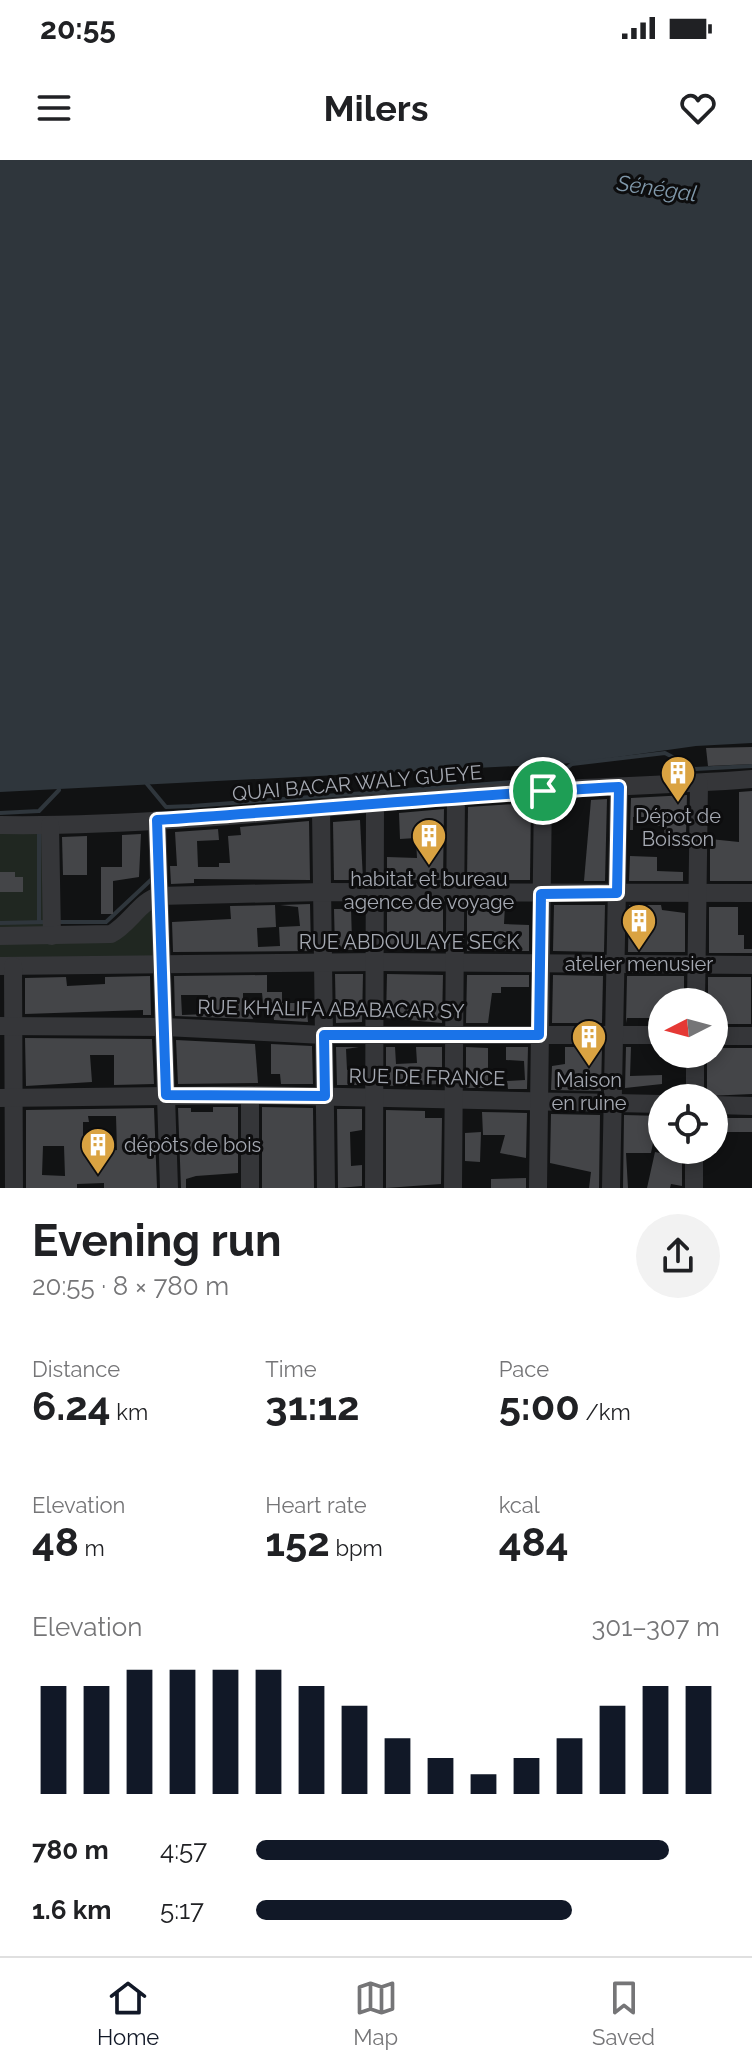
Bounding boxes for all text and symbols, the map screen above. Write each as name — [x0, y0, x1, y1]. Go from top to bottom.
text: 20:55 — [40, 11, 116, 46]
icon: menu — [32, 86, 76, 130]
icon: heart — [676, 86, 720, 130]
text: Milers — [323, 87, 429, 129]
water label: Sénégal — [614, 169, 699, 207]
building icon: Dépot de Boisson — [659, 754, 697, 804]
pin — [509, 757, 577, 825]
street label: QUAI BACAR WALY GUEYE — [231, 760, 483, 806]
icon: arrive — [521, 769, 565, 813]
place label: Dépot de Boisson — [635, 804, 721, 851]
building icon: habitat et bureau agence de voyage — [410, 817, 448, 867]
place label: habitat et bureau agence de voyage — [344, 867, 515, 914]
building icon: atelier menusier — [620, 902, 658, 952]
street label: RUE ABDOULAYE SECK — [299, 930, 519, 954]
place label: atelier menusier — [565, 952, 713, 976]
north arrow — [648, 988, 728, 1068]
map controls — [648, 988, 728, 1164]
street label: RUE KHALIFA ABABACAR SY — [197, 995, 465, 1023]
building icon: Maison en ruine — [570, 1018, 608, 1068]
street label: RUE DE FRANCE — [348, 1064, 506, 1090]
place label: Maison en ruine — [551, 1068, 627, 1115]
button: locate — [648, 1084, 728, 1164]
building icon: dépôts de bois — [79, 1126, 117, 1176]
place label: dépôts de bois — [124, 1133, 261, 1157]
button: share — [636, 1214, 720, 1298]
text: Evening run — [32, 1215, 281, 1266]
text: 20:55 · 8 × 780 m — [32, 1271, 229, 1301]
text: Distance — [32, 1356, 120, 1382]
text: Time — [265, 1356, 317, 1382]
text: Pace — [499, 1356, 549, 1382]
text: 6.24 — [32, 1382, 111, 1429]
text: 31:12 — [265, 1382, 360, 1429]
text: 5:00 — [499, 1382, 580, 1429]
text: km — [111, 1399, 148, 1425]
text: /km — [580, 1399, 631, 1425]
text: Elevation — [32, 1492, 125, 1518]
text: Heart rate — [265, 1492, 367, 1518]
text: kcal — [499, 1492, 540, 1518]
text: 48 — [32, 1518, 79, 1565]
text: 152 — [265, 1518, 330, 1565]
text: 484 — [499, 1518, 569, 1565]
text: m — [79, 1535, 105, 1561]
text: bpm — [330, 1535, 383, 1561]
text: Elevation — [32, 1612, 142, 1642]
text: 301–307 m — [591, 1612, 720, 1642]
text: 780 m — [32, 1835, 109, 1865]
text: 4:57 — [160, 1835, 207, 1865]
text: 1.6 km — [32, 1895, 111, 1925]
text: 5:17 — [160, 1895, 204, 1925]
tab: Home — [97, 1976, 159, 2050]
tab: Map — [353, 1976, 398, 2050]
tab: Saved — [592, 1976, 655, 2050]

